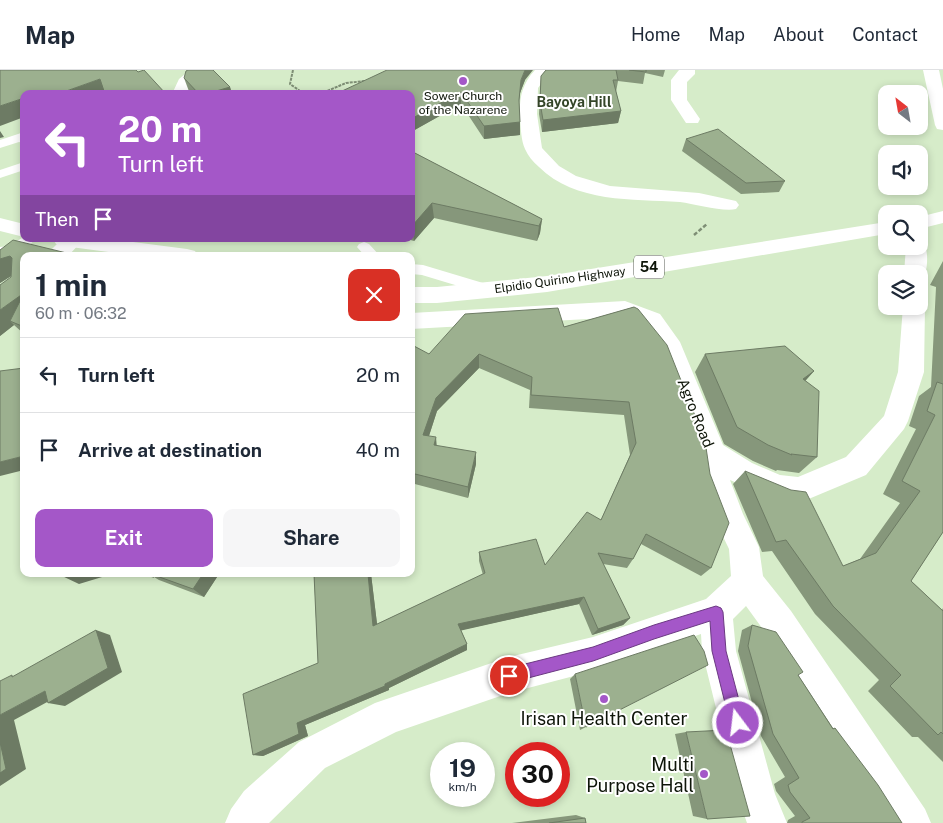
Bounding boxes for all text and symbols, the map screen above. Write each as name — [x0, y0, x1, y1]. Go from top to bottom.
text: Map — [25, 21, 75, 49]
text: Home — [631, 24, 681, 45]
text: Map — [709, 24, 745, 45]
text: About — [773, 24, 824, 45]
text: Contact — [852, 24, 918, 45]
marker: Sower Church of the Nazarene — [457, 75, 469, 87]
north arrow — [878, 85, 928, 135]
map controls — [878, 85, 928, 315]
place label: Sower Church of the Nazarene — [419, 89, 508, 117]
district label: Bayoya Hill — [536, 94, 612, 110]
text: 20 m — [118, 109, 202, 150]
icon: left — [35, 110, 100, 175]
button: sound — [878, 145, 928, 195]
text: Turn left — [118, 151, 204, 177]
icon: arrive — [89, 205, 117, 233]
button: search — [878, 205, 928, 255]
text: Then — [35, 208, 79, 230]
road number: 54 — [634, 256, 664, 278]
street label: Elpidio Quirino Highway — [493, 264, 627, 296]
button: layers — [878, 265, 928, 315]
text: 1 min — [35, 267, 107, 303]
button: close — [348, 269, 400, 321]
text: 60 m · 06:32 — [35, 304, 127, 323]
icon: left — [35, 361, 63, 389]
text: Turn left — [78, 364, 155, 386]
text: 20 m — [356, 364, 400, 386]
street label: Agro Road — [674, 376, 718, 450]
icon: arrive — [35, 436, 63, 464]
text: Arrive at destination — [78, 439, 262, 461]
text: 40 m — [355, 439, 400, 461]
button: Exit — [35, 509, 213, 567]
button: Share — [223, 509, 400, 567]
pin — [488, 655, 530, 697]
icon: arrive — [495, 662, 523, 690]
marker: Irisan Health Center — [598, 693, 610, 705]
position arrow — [711, 696, 763, 748]
place label: Irisan Health Center — [520, 708, 688, 729]
speed limit sign: 30 — [505, 742, 570, 807]
text: 19 — [449, 753, 476, 783]
place label: Multi Purpose Hall — [586, 754, 694, 796]
marker: Multi Purpose Hall — [698, 768, 710, 780]
text: km/h — [448, 780, 477, 794]

